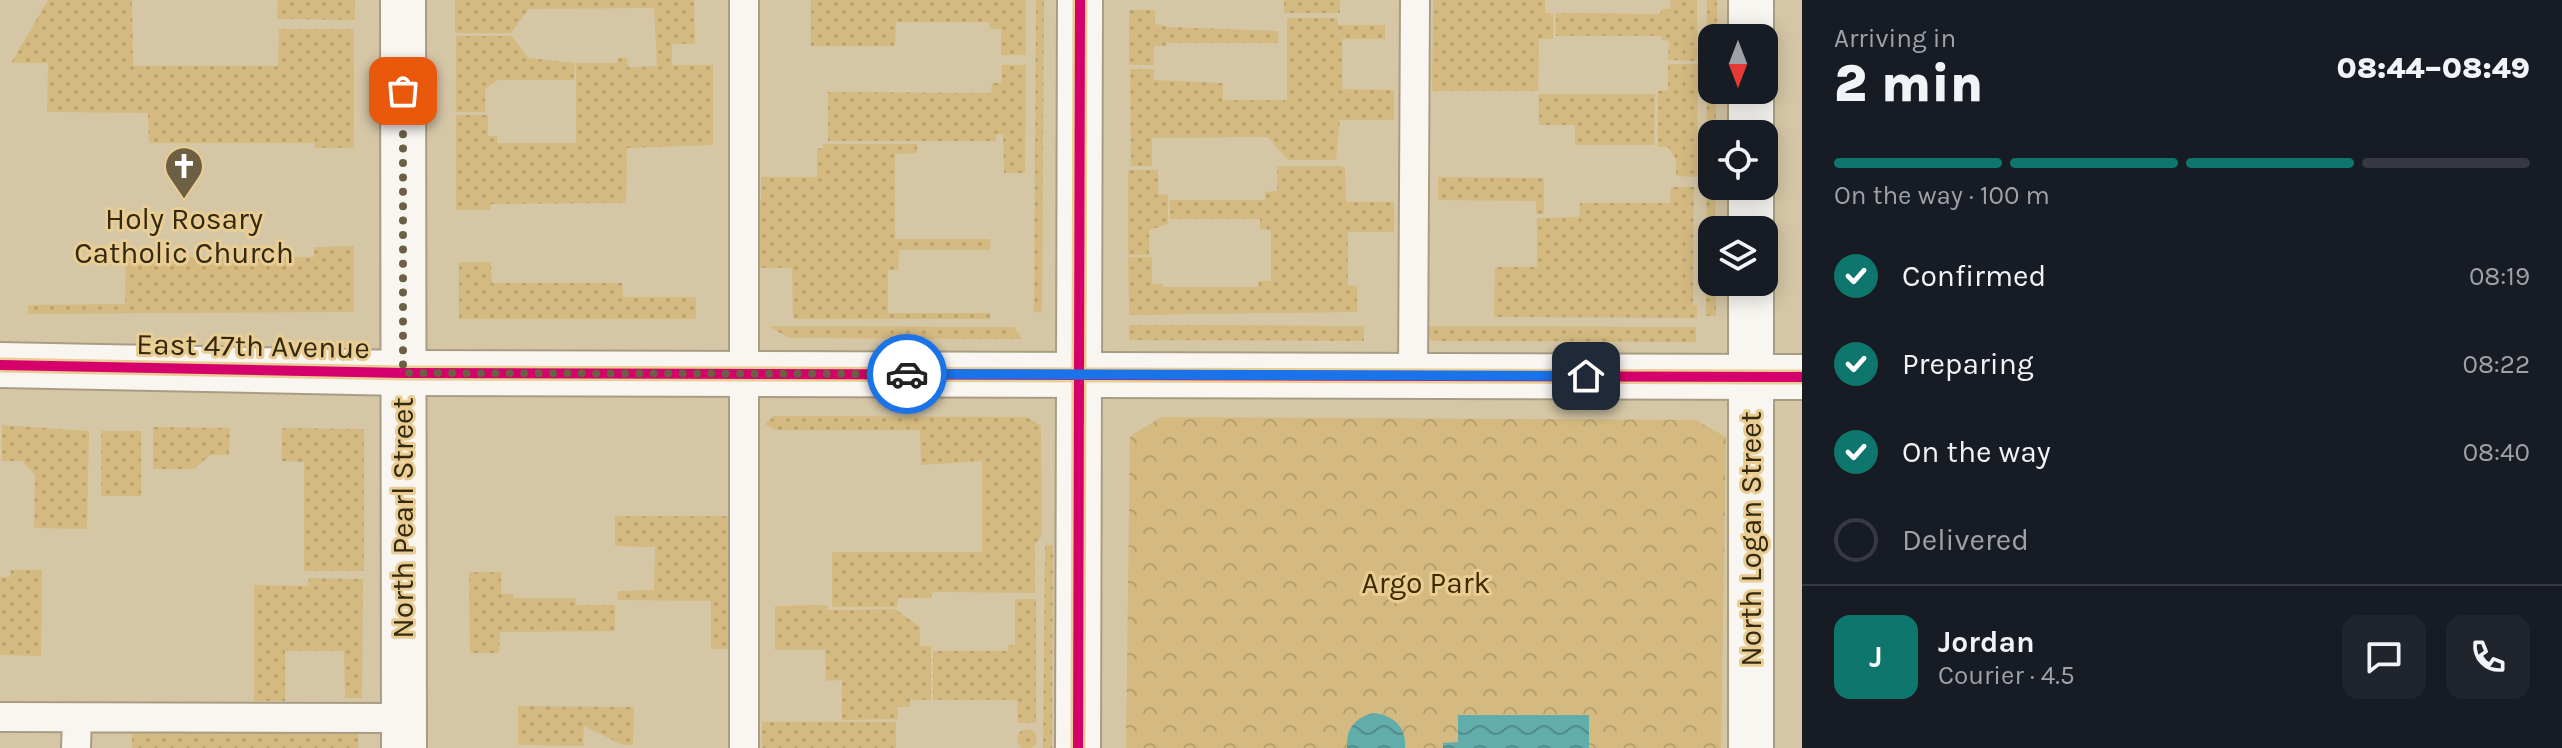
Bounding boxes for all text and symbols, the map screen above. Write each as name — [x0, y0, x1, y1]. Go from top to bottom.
text: Arriving in — [1834, 23, 1956, 54]
north arrow — [1698, 24, 1778, 104]
map controls — [1698, 24, 1778, 296]
text: 08:44–08:49 — [2336, 50, 2530, 86]
text: 2 min — [1834, 53, 1983, 114]
pin — [369, 57, 437, 125]
icon: bag — [381, 69, 425, 113]
button: locate — [1698, 120, 1778, 200]
church icon: Holy Rosary Catholic Church — [163, 145, 205, 200]
text: On the way · 100 m — [1834, 180, 2050, 211]
place label: Holy Rosary Catholic Church — [74, 201, 294, 271]
button: layers — [1698, 216, 1778, 296]
icon: check — [1834, 254, 1878, 298]
text: Confirmed — [1902, 258, 2046, 294]
text: 08:19 — [2469, 261, 2530, 292]
street label: East 47th Avenue — [136, 326, 370, 366]
courier — [867, 334, 947, 414]
pin — [1552, 342, 1620, 410]
icon: check — [1834, 342, 1878, 386]
text: Preparing — [1902, 346, 2034, 382]
text: 08:22 — [2462, 349, 2530, 380]
icon: car — [885, 352, 929, 396]
icon: home — [1564, 354, 1608, 398]
street label: North Pearl Street — [385, 397, 421, 639]
street label: North Logan Street — [1733, 411, 1769, 667]
icon: check — [1834, 430, 1878, 474]
text: On the way — [1902, 434, 2051, 470]
text: 08:40 — [2463, 437, 2530, 468]
text: Delivered — [1902, 522, 2029, 558]
park label: Argo Park — [1362, 565, 1490, 601]
button: chat — [2342, 615, 2426, 699]
button: phone — [2446, 615, 2530, 699]
text: Jordan — [1938, 624, 2035, 660]
text: J — [1869, 639, 1883, 675]
text: Courier · 4.5 — [1938, 660, 2075, 691]

